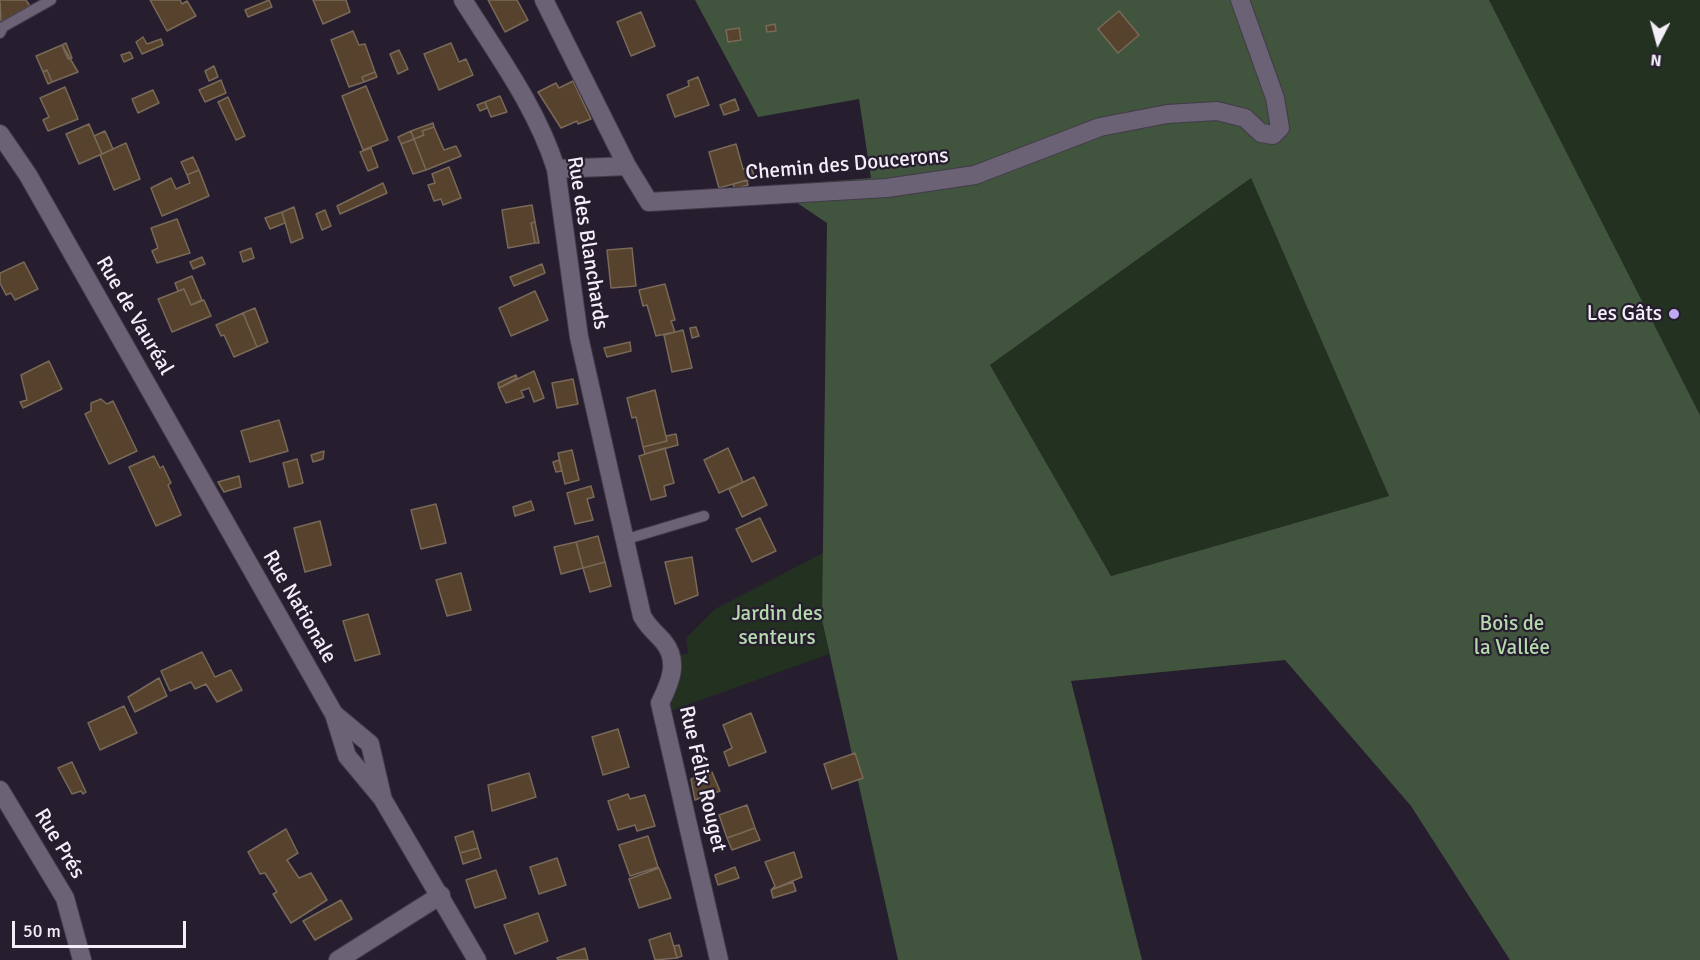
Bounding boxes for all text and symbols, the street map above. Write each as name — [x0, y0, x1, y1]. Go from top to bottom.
north arrow — [1628, 12, 1688, 72]
text: N — [1650, 49, 1663, 70]
street label: Chemin des Doucerons — [744, 144, 950, 186]
street label: Rue des Blanchards — [561, 155, 613, 331]
street label: Rue de Vauréal — [90, 252, 178, 380]
place label: Les Gâts — [1587, 301, 1662, 327]
marker: Les Gâts — [1667, 307, 1681, 321]
street label: Rue Nationale — [257, 546, 341, 668]
park label: Jardin des senteurs — [732, 601, 822, 651]
park label: Bois de la Vallée — [1474, 611, 1550, 661]
street label: Rue Félix Rouget — [673, 703, 731, 855]
street label: Rue Prés — [28, 804, 90, 884]
scale bar — [15, 909, 189, 947]
text: 50 m — [23, 920, 61, 942]

